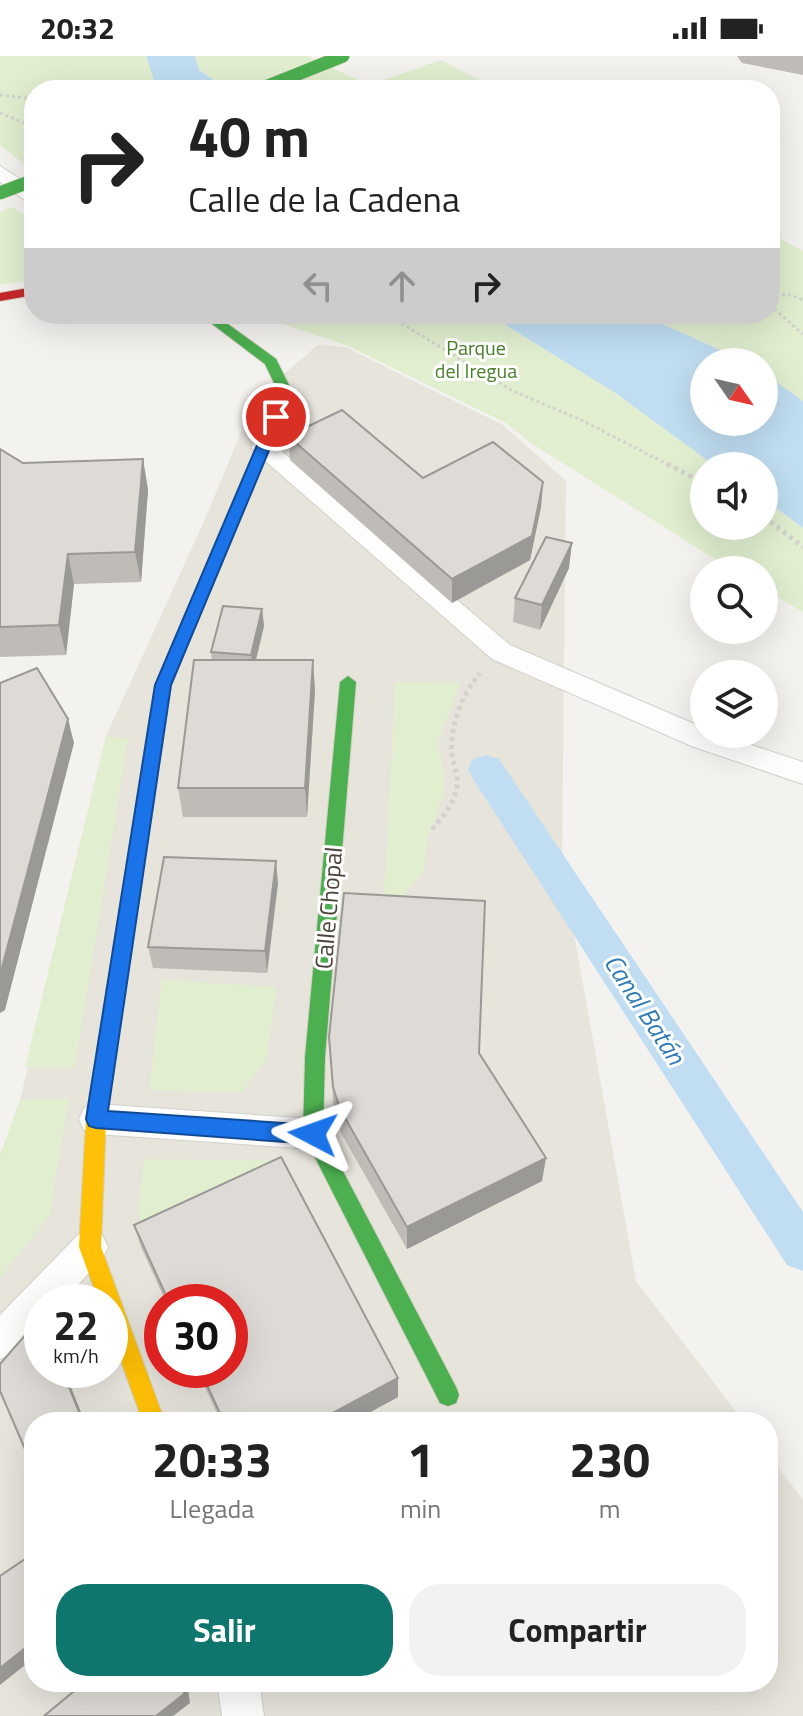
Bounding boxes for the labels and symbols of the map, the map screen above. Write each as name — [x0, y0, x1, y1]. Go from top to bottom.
park label: Parque del Iregua — [435, 332, 517, 386]
north arrow — [690, 348, 778, 436]
pin — [242, 383, 310, 451]
street label: Calle Chopal — [305, 845, 351, 971]
water label: Canal Batán — [595, 946, 696, 1073]
position arrow — [271, 1092, 355, 1176]
speed limit sign: 30 — [144, 1284, 248, 1388]

